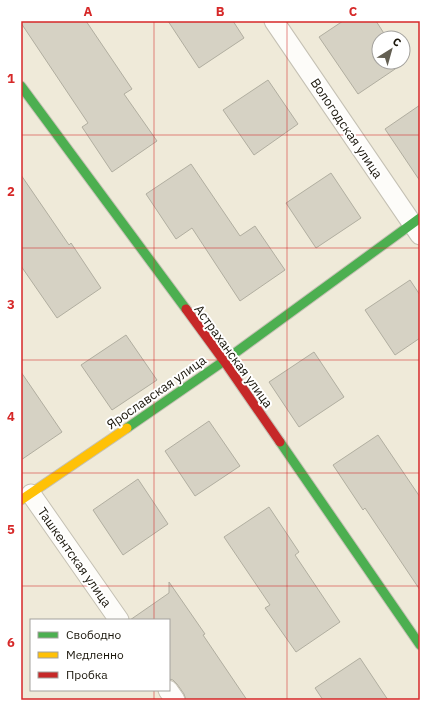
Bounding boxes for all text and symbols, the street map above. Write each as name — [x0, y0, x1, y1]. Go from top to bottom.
text: A — [84, 3, 93, 20]
text: B — [216, 3, 225, 20]
text: C — [349, 3, 358, 20]
north arrow — [371, 30, 411, 70]
text: С — [390, 34, 404, 50]
text: 1 — [7, 70, 15, 87]
street label: Вологодская улица — [307, 75, 386, 182]
text: 2 — [7, 183, 15, 200]
text: 3 — [7, 296, 15, 313]
street label: Астраханская улица — [190, 301, 277, 411]
street label: Ярославская улица — [103, 352, 209, 433]
text: 4 — [7, 408, 15, 425]
street label: Ташкентская улица — [34, 504, 115, 611]
text: 5 — [7, 521, 15, 538]
legend — [30, 619, 170, 691]
text: Свободно — [66, 627, 122, 642]
text: 6 — [7, 634, 15, 651]
text: Медленно — [66, 647, 124, 662]
text: Пробка — [66, 667, 108, 682]

